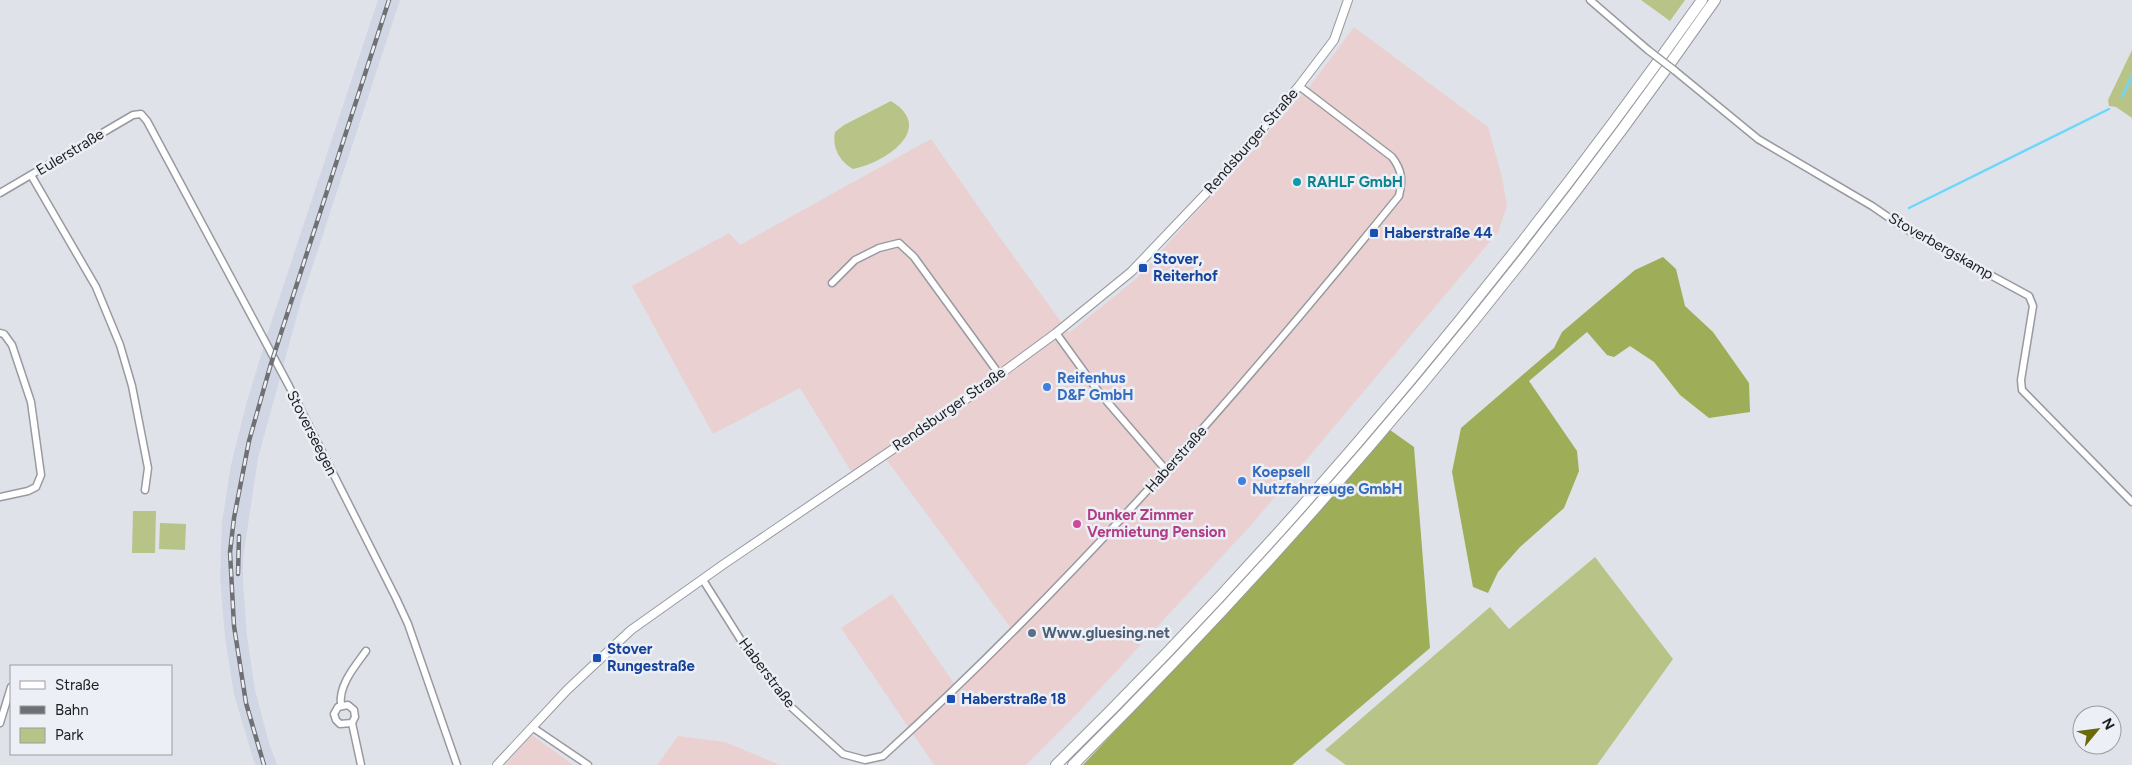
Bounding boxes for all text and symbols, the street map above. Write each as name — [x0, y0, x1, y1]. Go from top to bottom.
street label: Rendsburger Straße — [1200, 85, 1302, 197]
street label: Eulerstraße — [33, 125, 107, 179]
place label: RAHLF GmbH — [1307, 173, 1403, 191]
marker: RAHLF GmbH — [1291, 176, 1303, 188]
street label: Stoverbergskamp — [1885, 209, 1997, 283]
place label: Haberstraße 44 — [1384, 224, 1493, 242]
marker: Haberstraße 44 — [1368, 227, 1380, 239]
place label: Stover, Reiterhof — [1153, 250, 1218, 285]
marker: Stover, Reiterhof — [1137, 262, 1149, 274]
street label: Rendsburger Straße — [889, 363, 1009, 455]
place label: Reifenhus D&F GmbH — [1057, 369, 1134, 404]
marker: Reifenhus D&F GmbH — [1041, 381, 1053, 393]
street label: Stoverseegen — [283, 387, 341, 479]
street label: Haberstraße — [1142, 422, 1210, 496]
place label: Koepsell Nutzfahrzeuge GmbH — [1252, 463, 1403, 498]
marker: Koepsell Nutzfahrzeuge GmbH — [1236, 475, 1248, 487]
place label: Dunker Zimmer Vermietung Pension — [1087, 506, 1226, 541]
marker: Dunker Zimmer Vermietung Pension — [1071, 518, 1083, 530]
place label: Www.gluesing.net — [1042, 624, 1170, 642]
marker: Www.gluesing.net — [1026, 627, 1038, 639]
street label: Haberstraße — [735, 634, 799, 712]
place label: Stover Rungestraße — [607, 640, 696, 675]
marker: Stover Rungestraße — [591, 652, 603, 664]
legend — [10, 665, 172, 755]
text: Straße — [55, 676, 99, 694]
place label: Haberstraße 18 — [961, 690, 1066, 708]
marker: Haberstraße 18 — [945, 693, 957, 705]
text: Bahn — [55, 701, 89, 719]
north arrow — [2072, 705, 2122, 755]
text: N — [2098, 715, 2118, 733]
text: Park — [55, 726, 84, 744]

